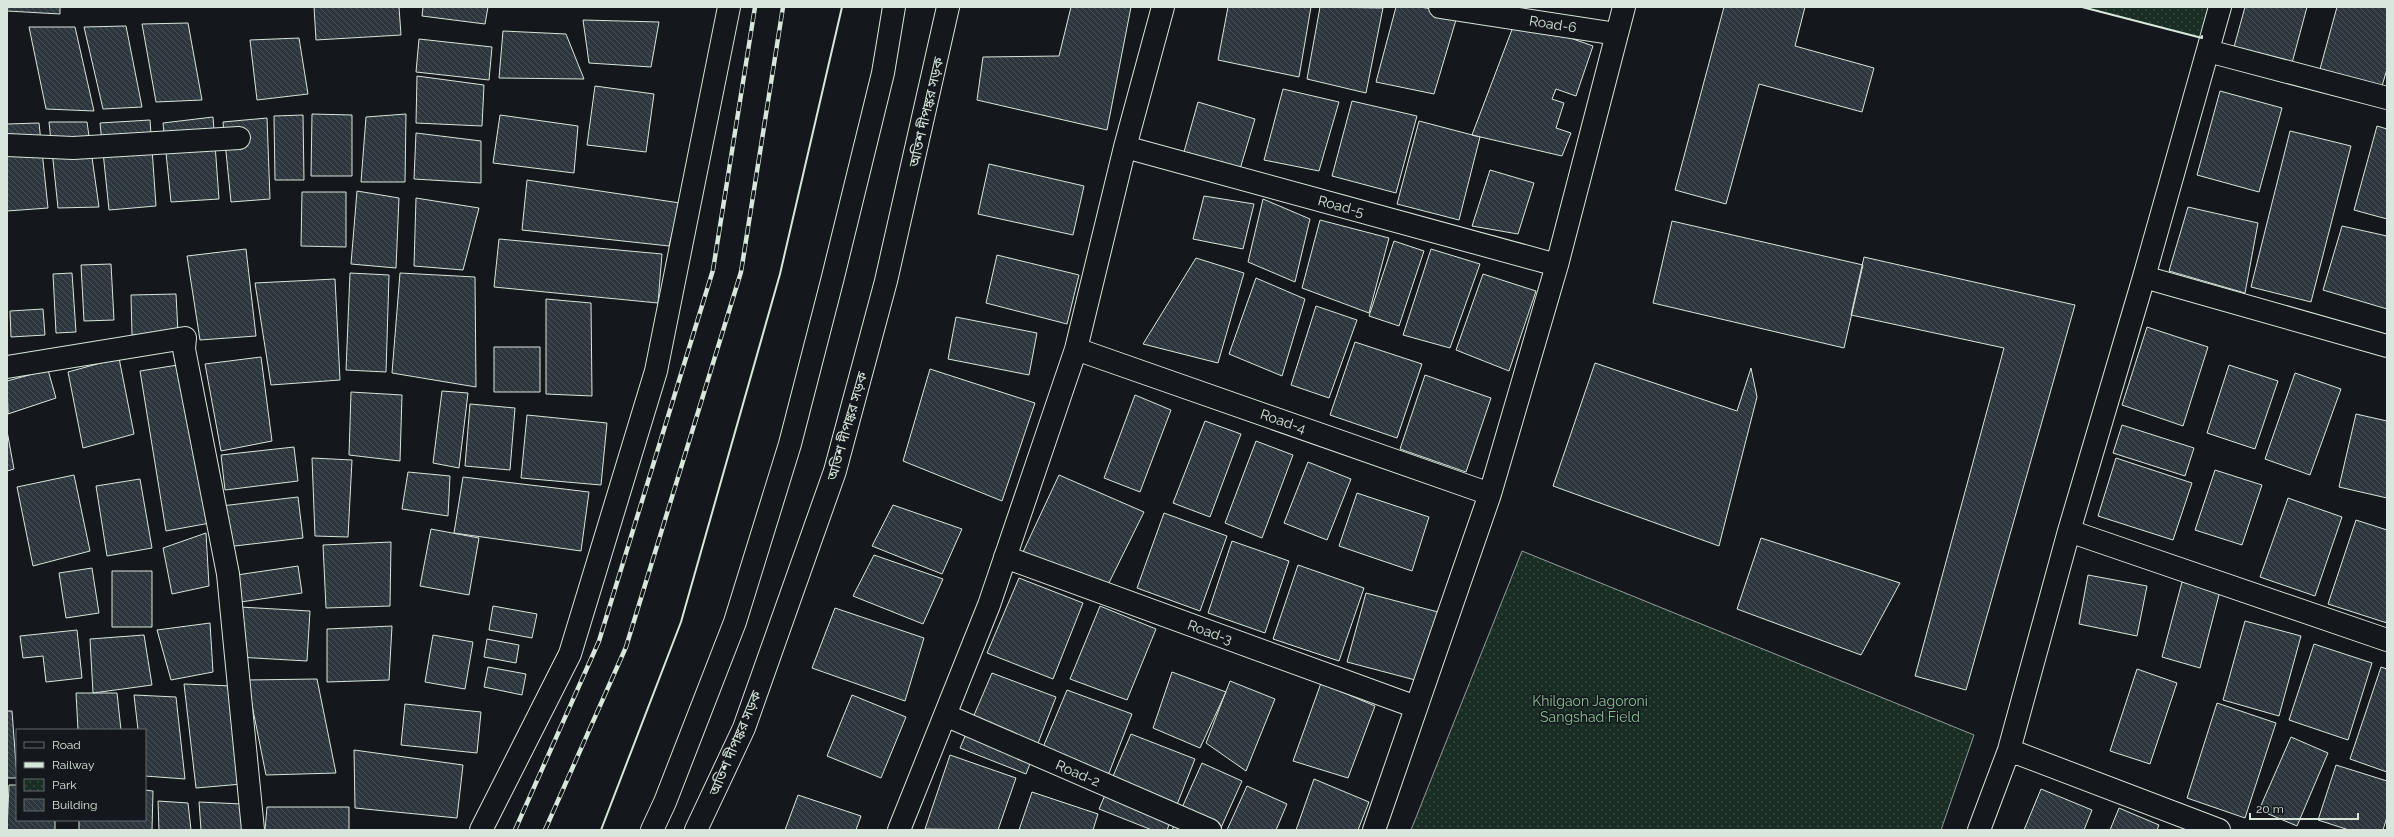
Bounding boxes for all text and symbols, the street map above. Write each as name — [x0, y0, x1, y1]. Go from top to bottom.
street label: Road-6 — [1528, 12, 1578, 36]
street label: অতিশ দীপঙ্কর সড়ক — [905, 55, 947, 169]
street label: Road-5 — [1316, 192, 1366, 220]
street label: অতিশ দীপঙ্কর সড়ক — [824, 369, 870, 483]
street label: Road-4 — [1258, 406, 1308, 436]
street label: Road-3 — [1185, 617, 1235, 647]
street label: অতিশ দীপঙ্কর সড়ক — [705, 688, 765, 799]
park label: Khilgaon Jagoroni Sangshad Field — [1532, 693, 1648, 725]
legend — [16, 729, 146, 821]
text: Road — [52, 738, 81, 752]
street label: Road-2 — [1053, 757, 1103, 789]
text: Railway — [52, 758, 95, 772]
text: Park — [52, 778, 77, 792]
scale bar — [2250, 795, 2358, 821]
text: Building — [52, 798, 98, 812]
text: 20 m — [2256, 802, 2284, 816]

